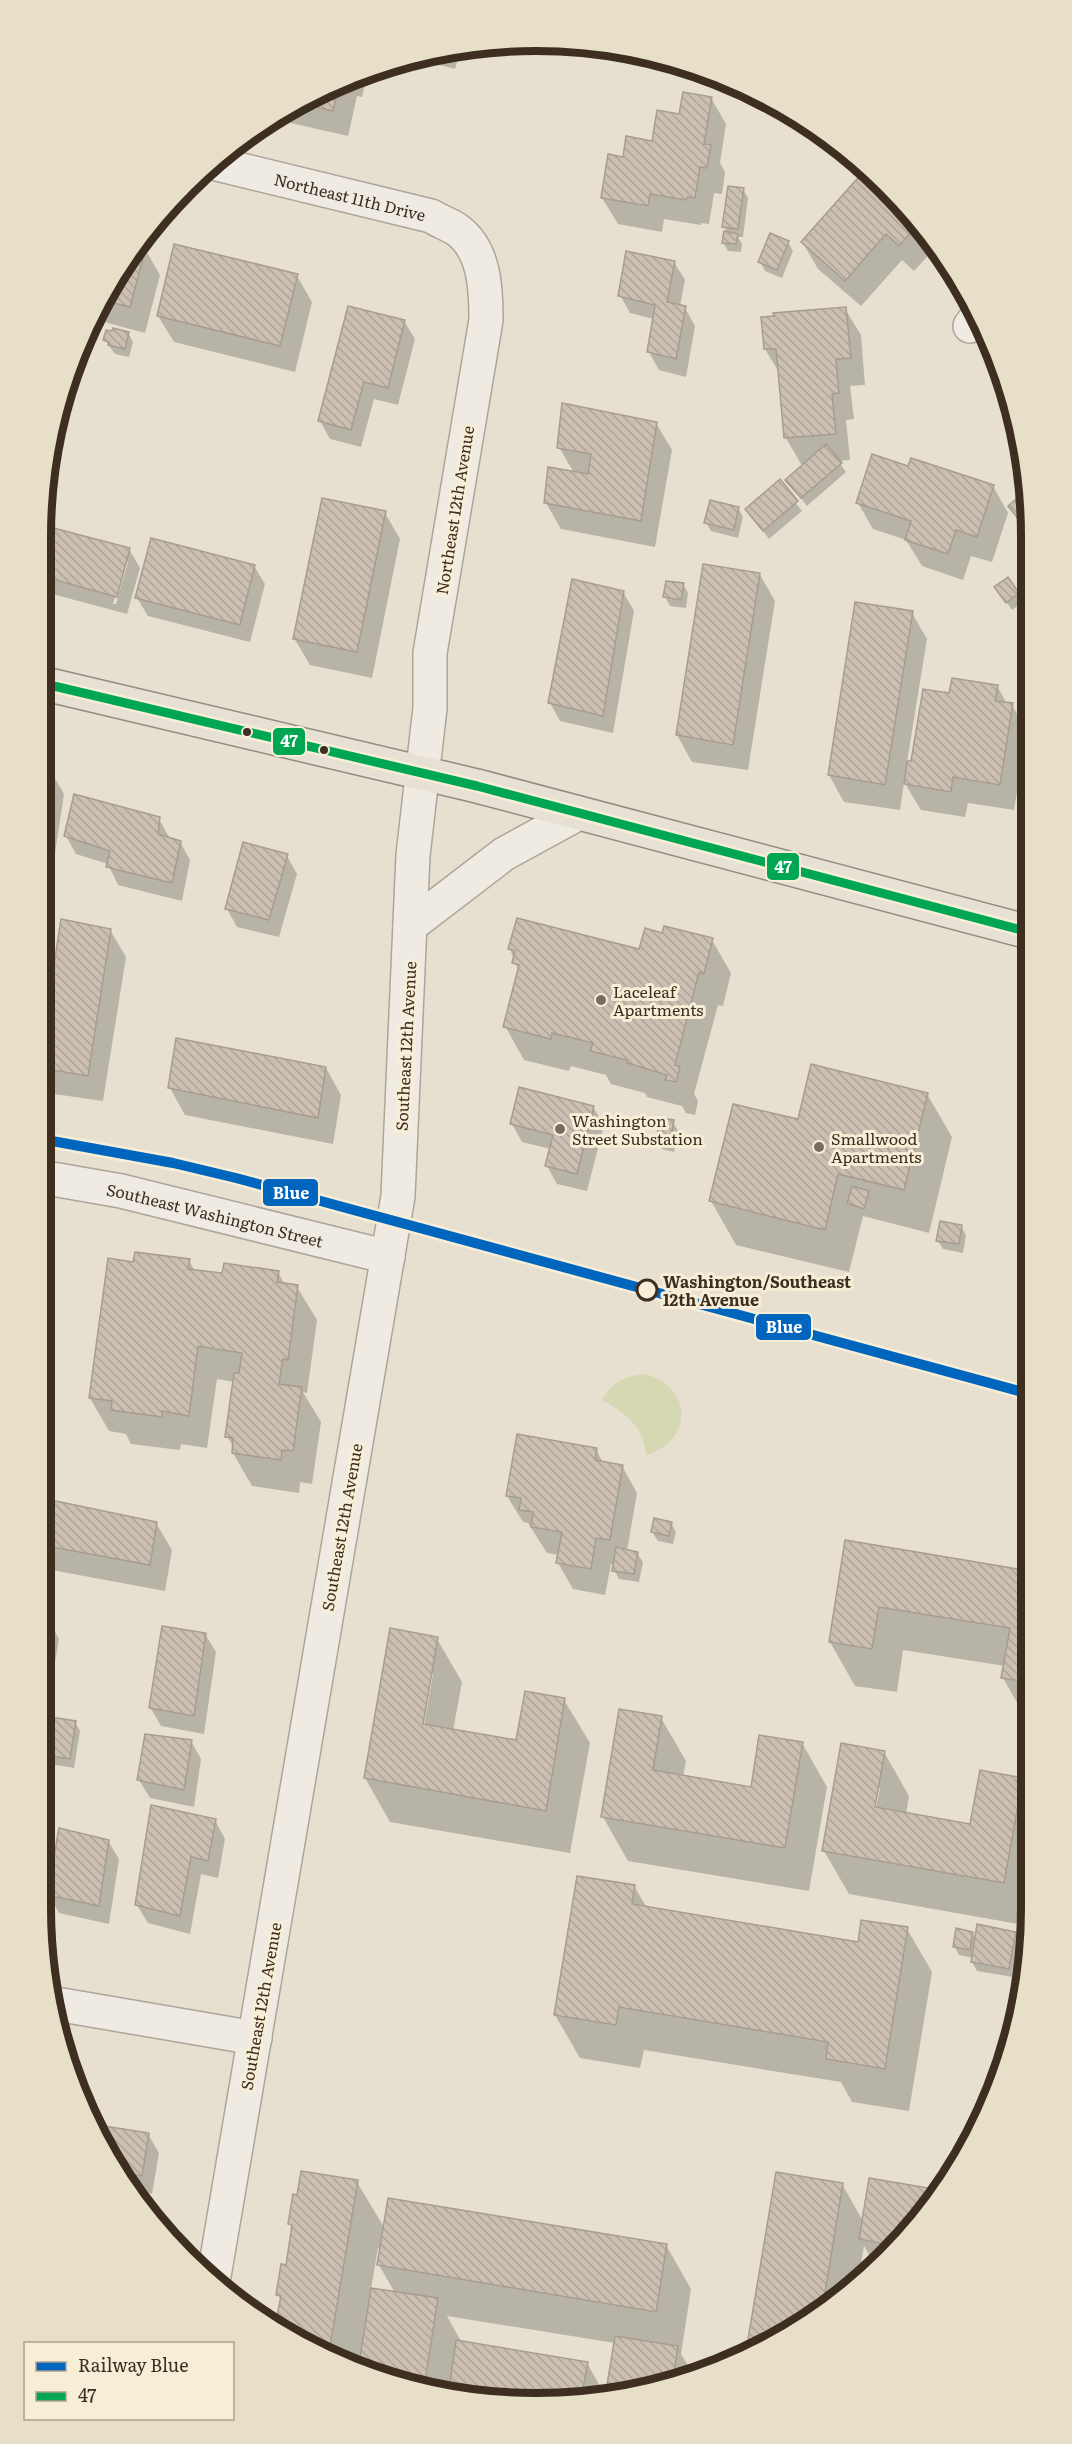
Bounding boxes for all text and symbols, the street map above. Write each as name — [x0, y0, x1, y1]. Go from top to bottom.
street label: Northeast 11th Drive — [272, 166, 428, 226]
street label: Northeast 12th Avenue — [429, 424, 479, 596]
unlabelled marker — [241, 726, 253, 738]
line badge: 47 — [272, 727, 306, 756]
text: 47 — [280, 728, 298, 752]
unlabelled marker — [318, 744, 330, 756]
line badge: 47 — [766, 852, 800, 881]
text: 47 — [774, 854, 792, 878]
street label: Southeast 12th Avenue — [389, 960, 421, 1132]
place label: Laceleaf Apartments — [613, 979, 704, 1021]
marker: Laceleaf Apartments — [594, 993, 608, 1007]
place label: Washington Street Substation — [572, 1108, 703, 1150]
marker: Washington Street Substation — [553, 1122, 567, 1136]
place label: Smallwood Apartments — [831, 1126, 922, 1168]
marker: Smallwood Apartments — [812, 1140, 826, 1154]
street label: Southeast Washington Street — [105, 1177, 326, 1253]
line badge: Blue — [262, 1178, 319, 1207]
text: Blue — [273, 1180, 309, 1204]
place label: Washington/Southeast 12th Avenue — [663, 1269, 851, 1311]
marker: Washington/Southeast 12th Avenue — [636, 1279, 658, 1301]
line badge: Blue — [755, 1313, 812, 1341]
text: Blue — [766, 1314, 802, 1338]
street label: Southeast 12th Avenue — [314, 1441, 368, 1613]
street label: Southeast 12th Avenue — [233, 1920, 287, 2092]
legend — [24, 2342, 234, 2420]
text: Railway Blue — [78, 2351, 189, 2378]
text: 47 — [78, 2381, 96, 2408]

